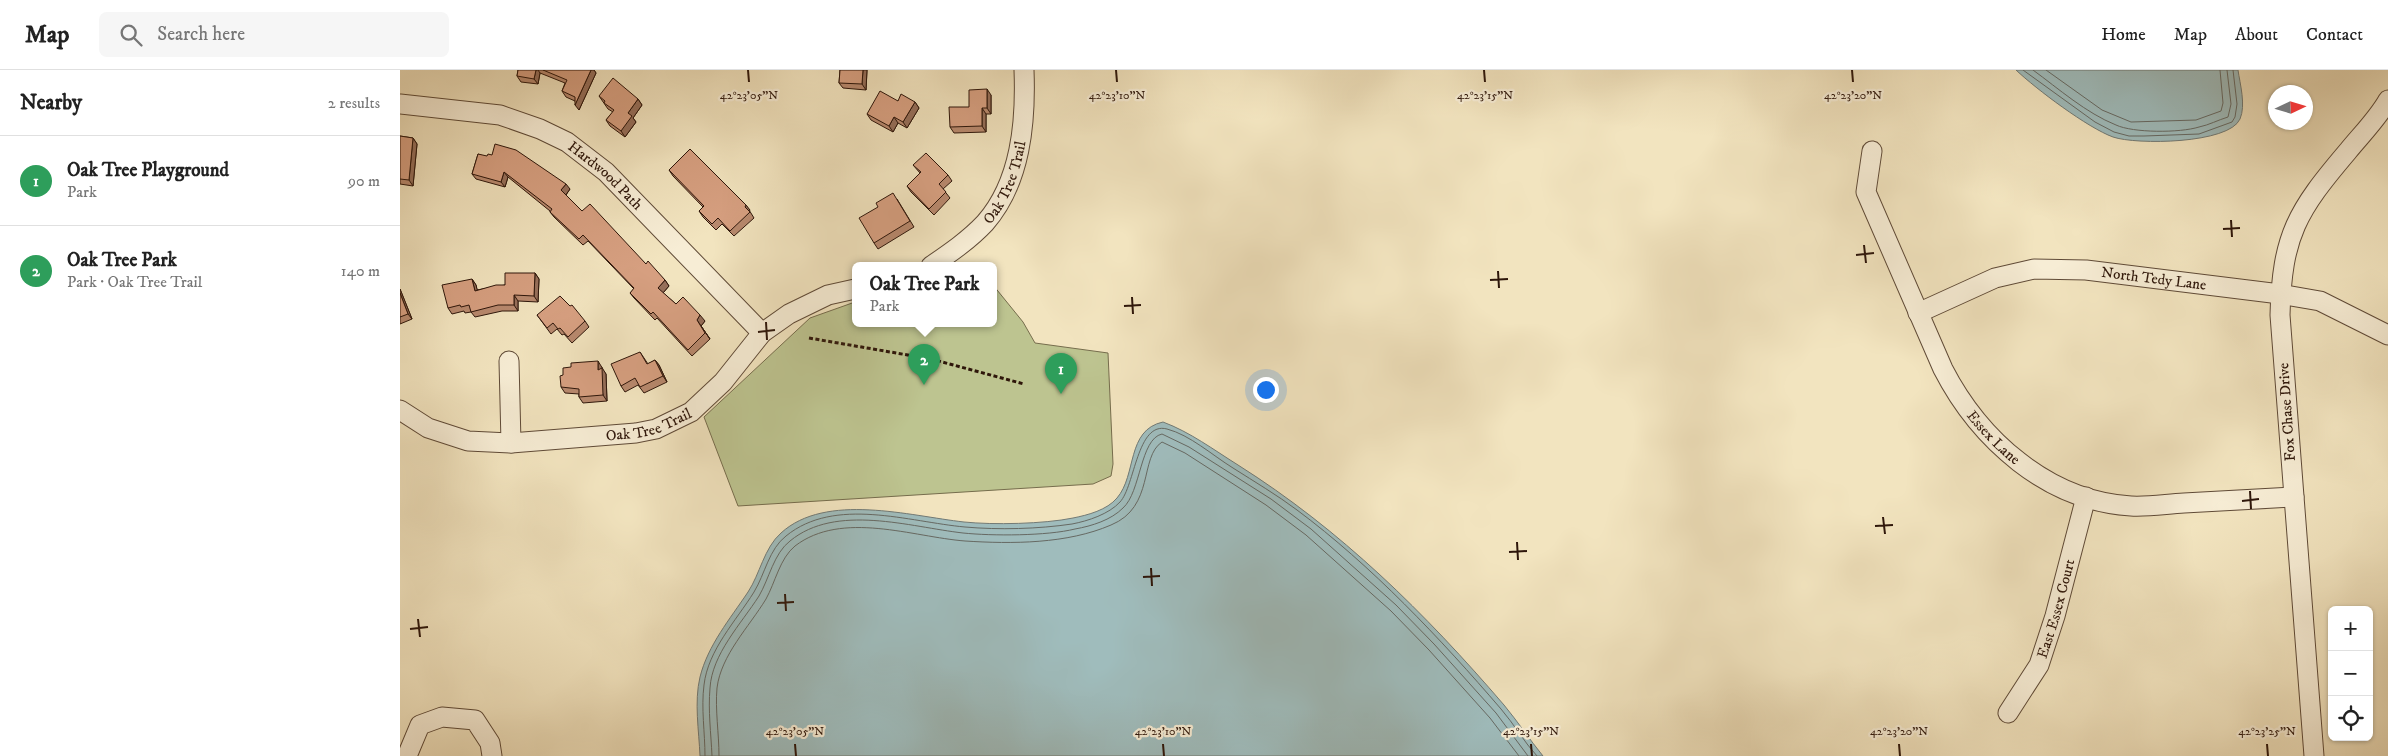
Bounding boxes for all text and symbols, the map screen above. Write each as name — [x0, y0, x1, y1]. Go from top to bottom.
search box — [99, 12, 449, 57]
text: Map — [25, 20, 69, 50]
icon: search — [117, 21, 145, 49]
text: Search here — [157, 23, 245, 46]
text: Home — [2101, 24, 2146, 46]
text: Map — [2174, 24, 2207, 46]
text: About — [2235, 24, 2278, 46]
text: Contact — [2306, 24, 2363, 46]
north arrow — [2268, 85, 2313, 130]
text: 42°23'05"N — [720, 88, 778, 103]
text: 42°23'10"N — [1089, 88, 1146, 103]
text: 42°23'15"N — [1457, 88, 1513, 103]
text: 42°23'20"N — [1824, 88, 1882, 103]
text: Nearby — [20, 90, 82, 116]
text: 2 results — [328, 93, 380, 113]
street label: Hardwood Path — [564, 137, 647, 214]
street label: Oak Tree Trail — [979, 139, 1030, 228]
text: Oak Tree Playground — [67, 159, 229, 182]
text: 1 — [33, 171, 39, 191]
text: 90 m — [348, 171, 380, 191]
text: Park — [67, 182, 97, 202]
text: Oak Tree Park — [67, 249, 177, 272]
text: 2 — [32, 261, 40, 281]
text: 140 m — [341, 261, 380, 281]
popup — [852, 262, 997, 327]
street label: North Tedy Lane — [2100, 262, 2208, 294]
text: Park · Oak Tree Trail — [67, 272, 202, 292]
text: Oak Tree Park — [870, 273, 979, 296]
text: Park — [870, 296, 899, 316]
pin: 2 — [908, 344, 940, 385]
pin: 1 — [1045, 353, 1077, 394]
street label: Fox Chase Drive — [2274, 362, 2300, 462]
your location — [1253, 377, 1279, 403]
street label: Oak Tree Trail — [605, 404, 695, 445]
street label: Essex Lane — [1963, 406, 2024, 469]
street label: East Essex Court — [2032, 557, 2079, 661]
map controls — [2328, 606, 2373, 741]
button: + — [2328, 606, 2373, 651]
button: − — [2328, 651, 2373, 696]
button: locate — [2328, 696, 2373, 741]
text: 42°23'05"N — [766, 724, 824, 739]
text: 42°23'10"N — [1135, 724, 1192, 739]
text: 42°23'15"N — [1503, 724, 1559, 739]
text: 42°23'20"N — [1870, 724, 1928, 739]
text: 42°23'25"N — [2238, 724, 2296, 739]

